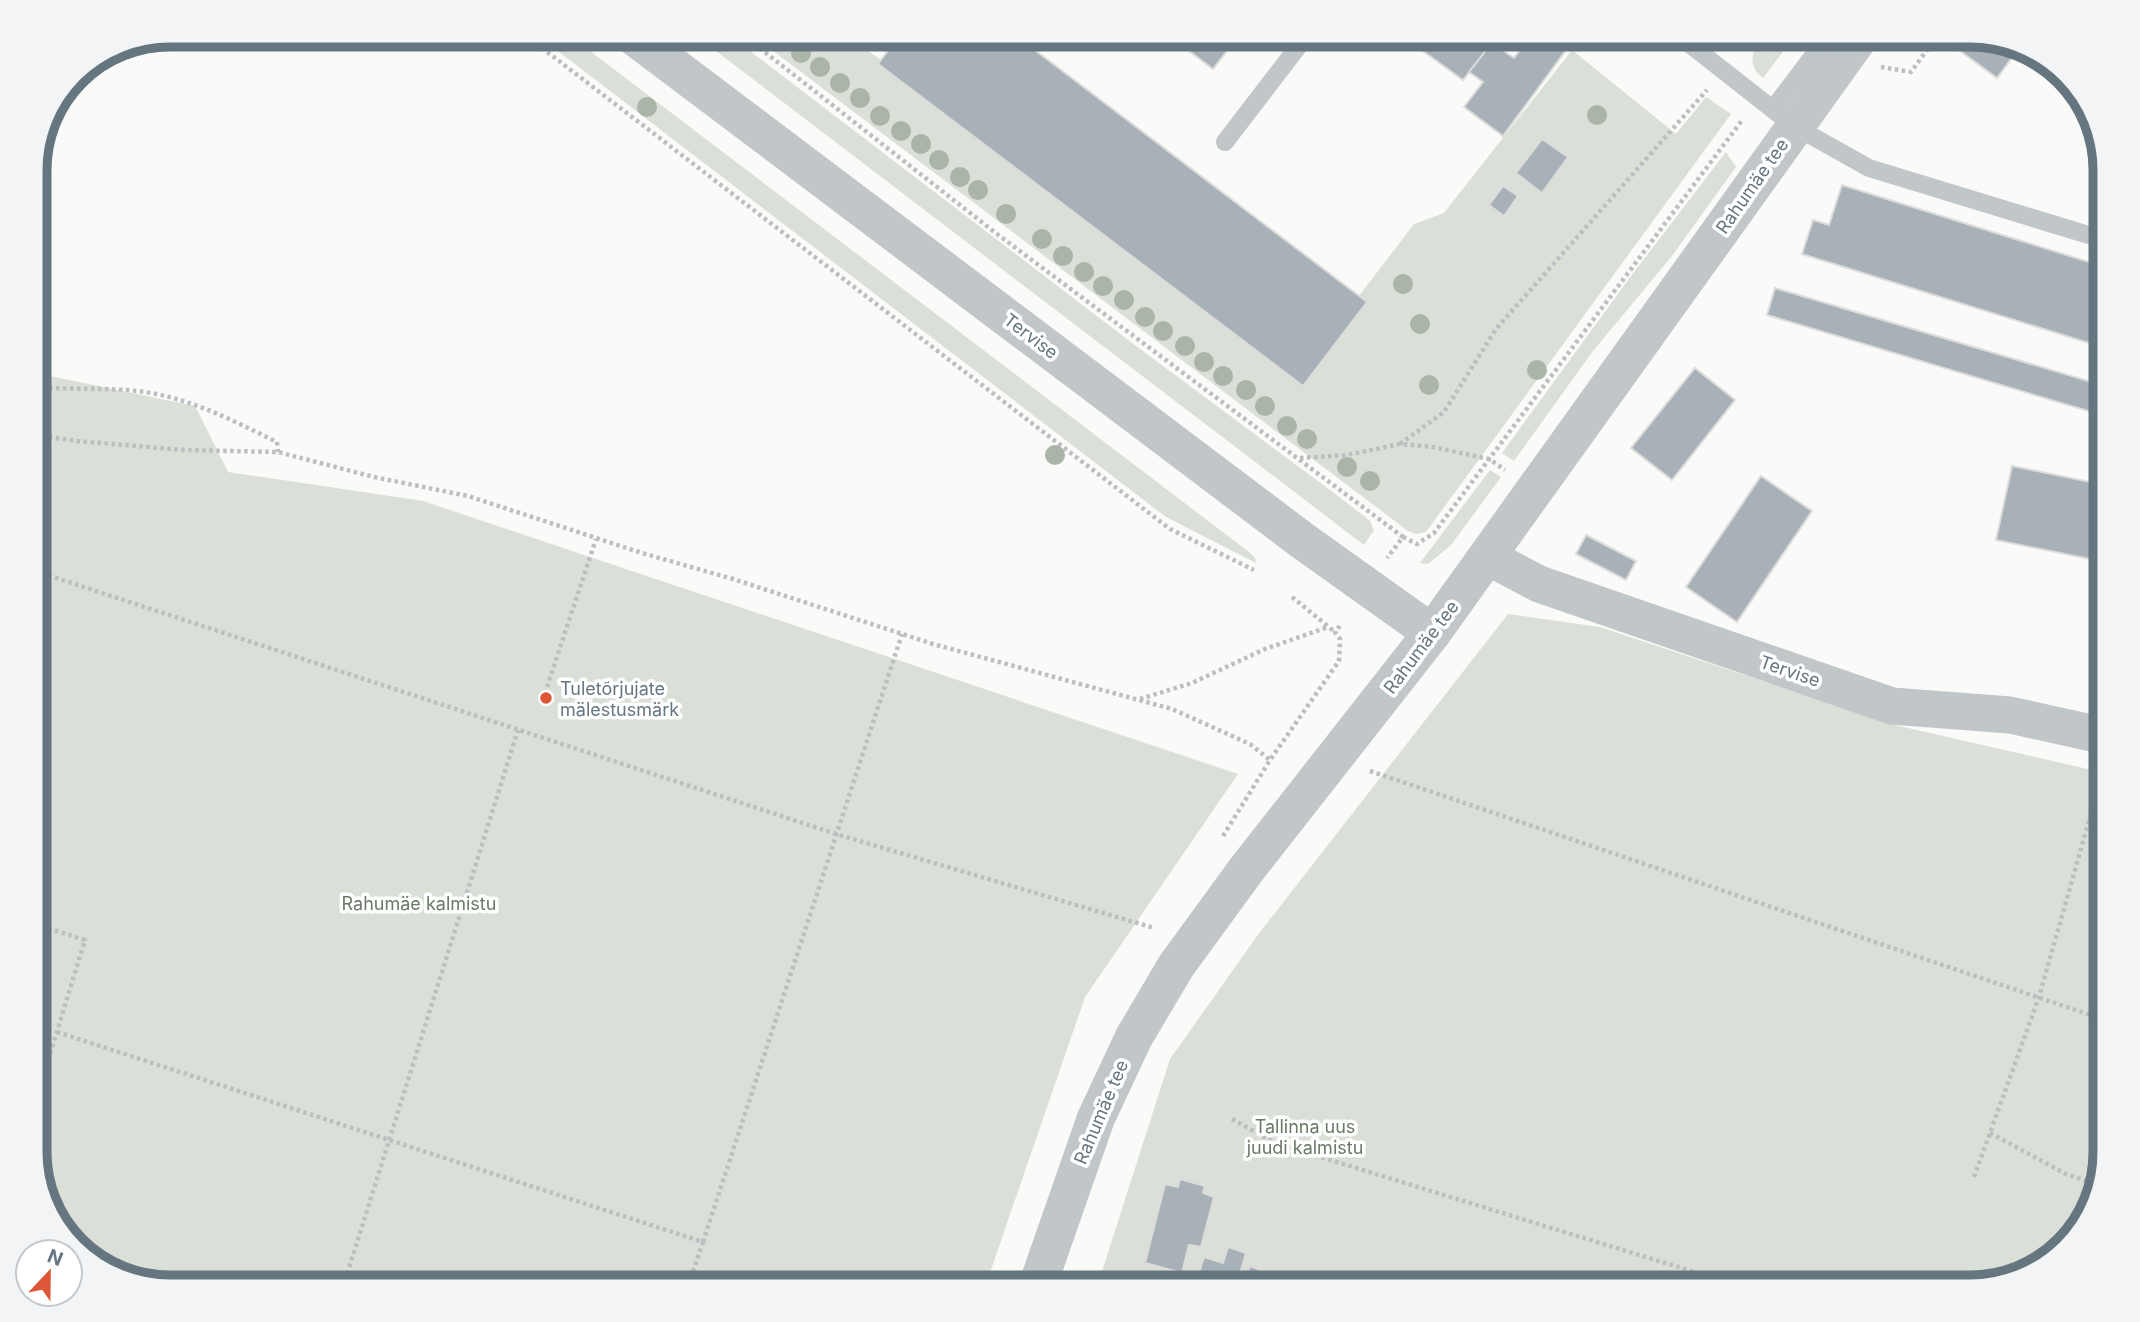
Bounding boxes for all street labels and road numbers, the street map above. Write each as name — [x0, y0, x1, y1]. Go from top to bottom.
street label: Rahumäe tee — [1712, 135, 1792, 237]
street label: Tervise — [1000, 309, 1062, 363]
street label: Rahumäe tee — [1379, 596, 1463, 698]
street label: Tervise — [1757, 651, 1823, 691]
street label: Rahumäe tee — [1070, 1057, 1132, 1167]

